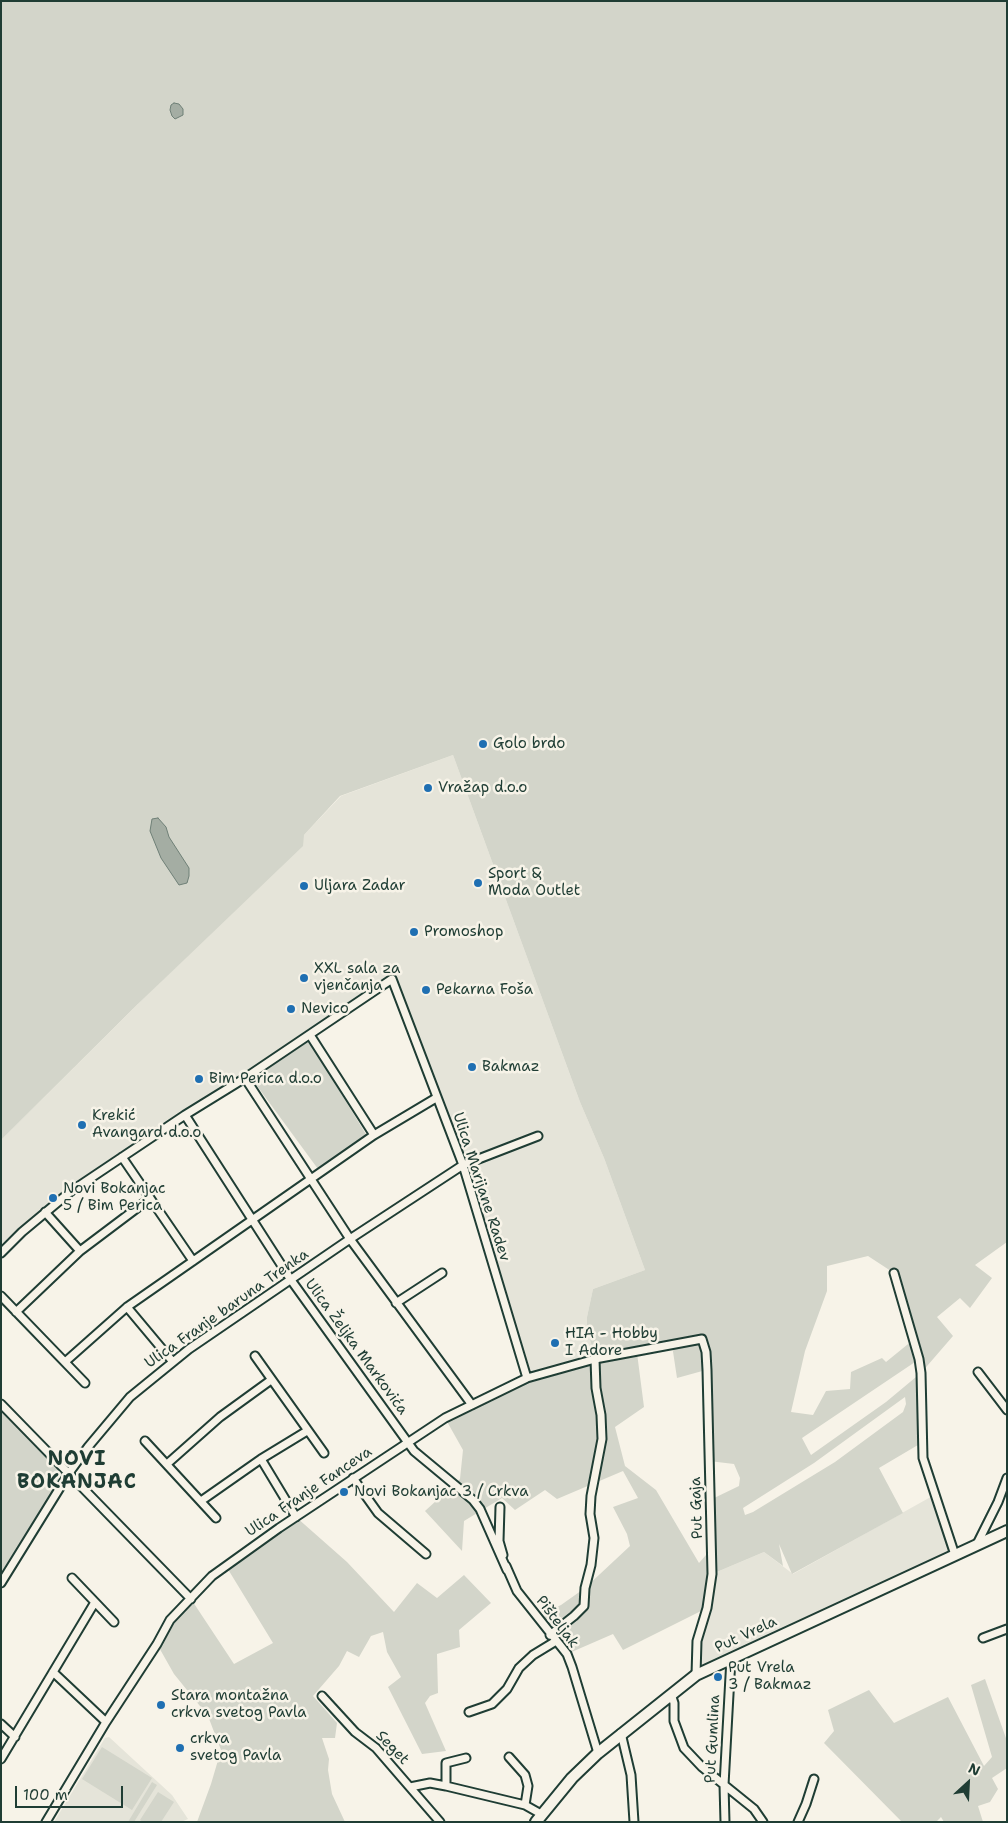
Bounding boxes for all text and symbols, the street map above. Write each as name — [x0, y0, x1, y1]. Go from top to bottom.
place label: Golo brdo — [493, 735, 565, 753]
marker: Golo brdo — [477, 738, 489, 750]
place label: Vražap d.o.o — [438, 779, 527, 797]
marker: Vražap d.o.o — [422, 782, 434, 794]
place label: Sport & Moda Outlet — [488, 865, 580, 900]
place label: Uljara Zadar — [314, 877, 406, 895]
marker: Sport & Moda Outlet — [472, 877, 484, 889]
marker: Uljara Zadar — [298, 880, 310, 892]
place label: Promoshop — [424, 923, 503, 941]
marker: Promoshop — [408, 926, 420, 938]
place label: XXL sala za vjenčanja — [314, 960, 400, 995]
marker: XXL sala za vjenčanja — [298, 972, 310, 984]
place label: Pekarna Foša — [436, 981, 533, 999]
marker: Pekarna Foša — [420, 984, 432, 996]
place label: Nevico — [301, 1000, 349, 1018]
marker: Nevico — [285, 1003, 297, 1015]
place label: Bakmaz — [482, 1058, 539, 1076]
marker: Bakmaz — [466, 1061, 478, 1073]
place label: Bim Perica d.o.o — [209, 1070, 322, 1088]
marker: Bim Perica d.o.o — [193, 1073, 205, 1085]
place label: Krekić Avangard d.o.o — [92, 1107, 201, 1142]
street label: Ulica Marijane Radev — [448, 1110, 514, 1264]
marker: Krekić Avangard d.o.o — [76, 1119, 88, 1131]
place label: Novi Bokanjac 5 / Bim Perica — [63, 1180, 166, 1215]
marker: Novi Bokanjac 5 / Bim Perica — [47, 1192, 59, 1204]
street label: Ulica Franje baruna Trenka — [142, 1245, 312, 1373]
street label: Ulica Željka Markovića — [301, 1276, 411, 1418]
place label: HIA - Hobby I Adore — [565, 1325, 658, 1360]
marker: HIA - Hobby I Adore — [549, 1337, 561, 1349]
street label: Ulica Franje Fanceva — [242, 1443, 376, 1541]
district label: NOVI BOKANJAC — [16, 1448, 138, 1495]
street label: Put Gaja — [687, 1476, 707, 1540]
place label: Novi Bokanjac 3 / Crkva — [354, 1483, 528, 1501]
marker: Novi Bokanjac 3 / Crkva — [338, 1486, 350, 1498]
street label: Pišteljak — [532, 1592, 582, 1652]
street label: Put Vrela — [712, 1613, 780, 1657]
place label: Put Vrela 3 / Bakmaz — [728, 1659, 812, 1694]
marker: Put Vrela 3 / Bakmaz — [712, 1671, 724, 1683]
place label: Stara montažna crkva svetog Pavla — [171, 1687, 307, 1722]
street label: Put Gumlina — [702, 1694, 724, 1784]
marker: Stara montažna crkva svetog Pavla — [155, 1699, 167, 1711]
street label: Seget — [371, 1727, 413, 1769]
place label: crkva svetog Pavla — [190, 1730, 281, 1765]
marker: crkva svetog Pavla — [174, 1742, 186, 1754]
north arrow — [943, 1758, 993, 1808]
text: N — [966, 1759, 983, 1780]
scale bar — [18, 1776, 125, 1808]
text: 100 m — [23, 1785, 68, 1805]

